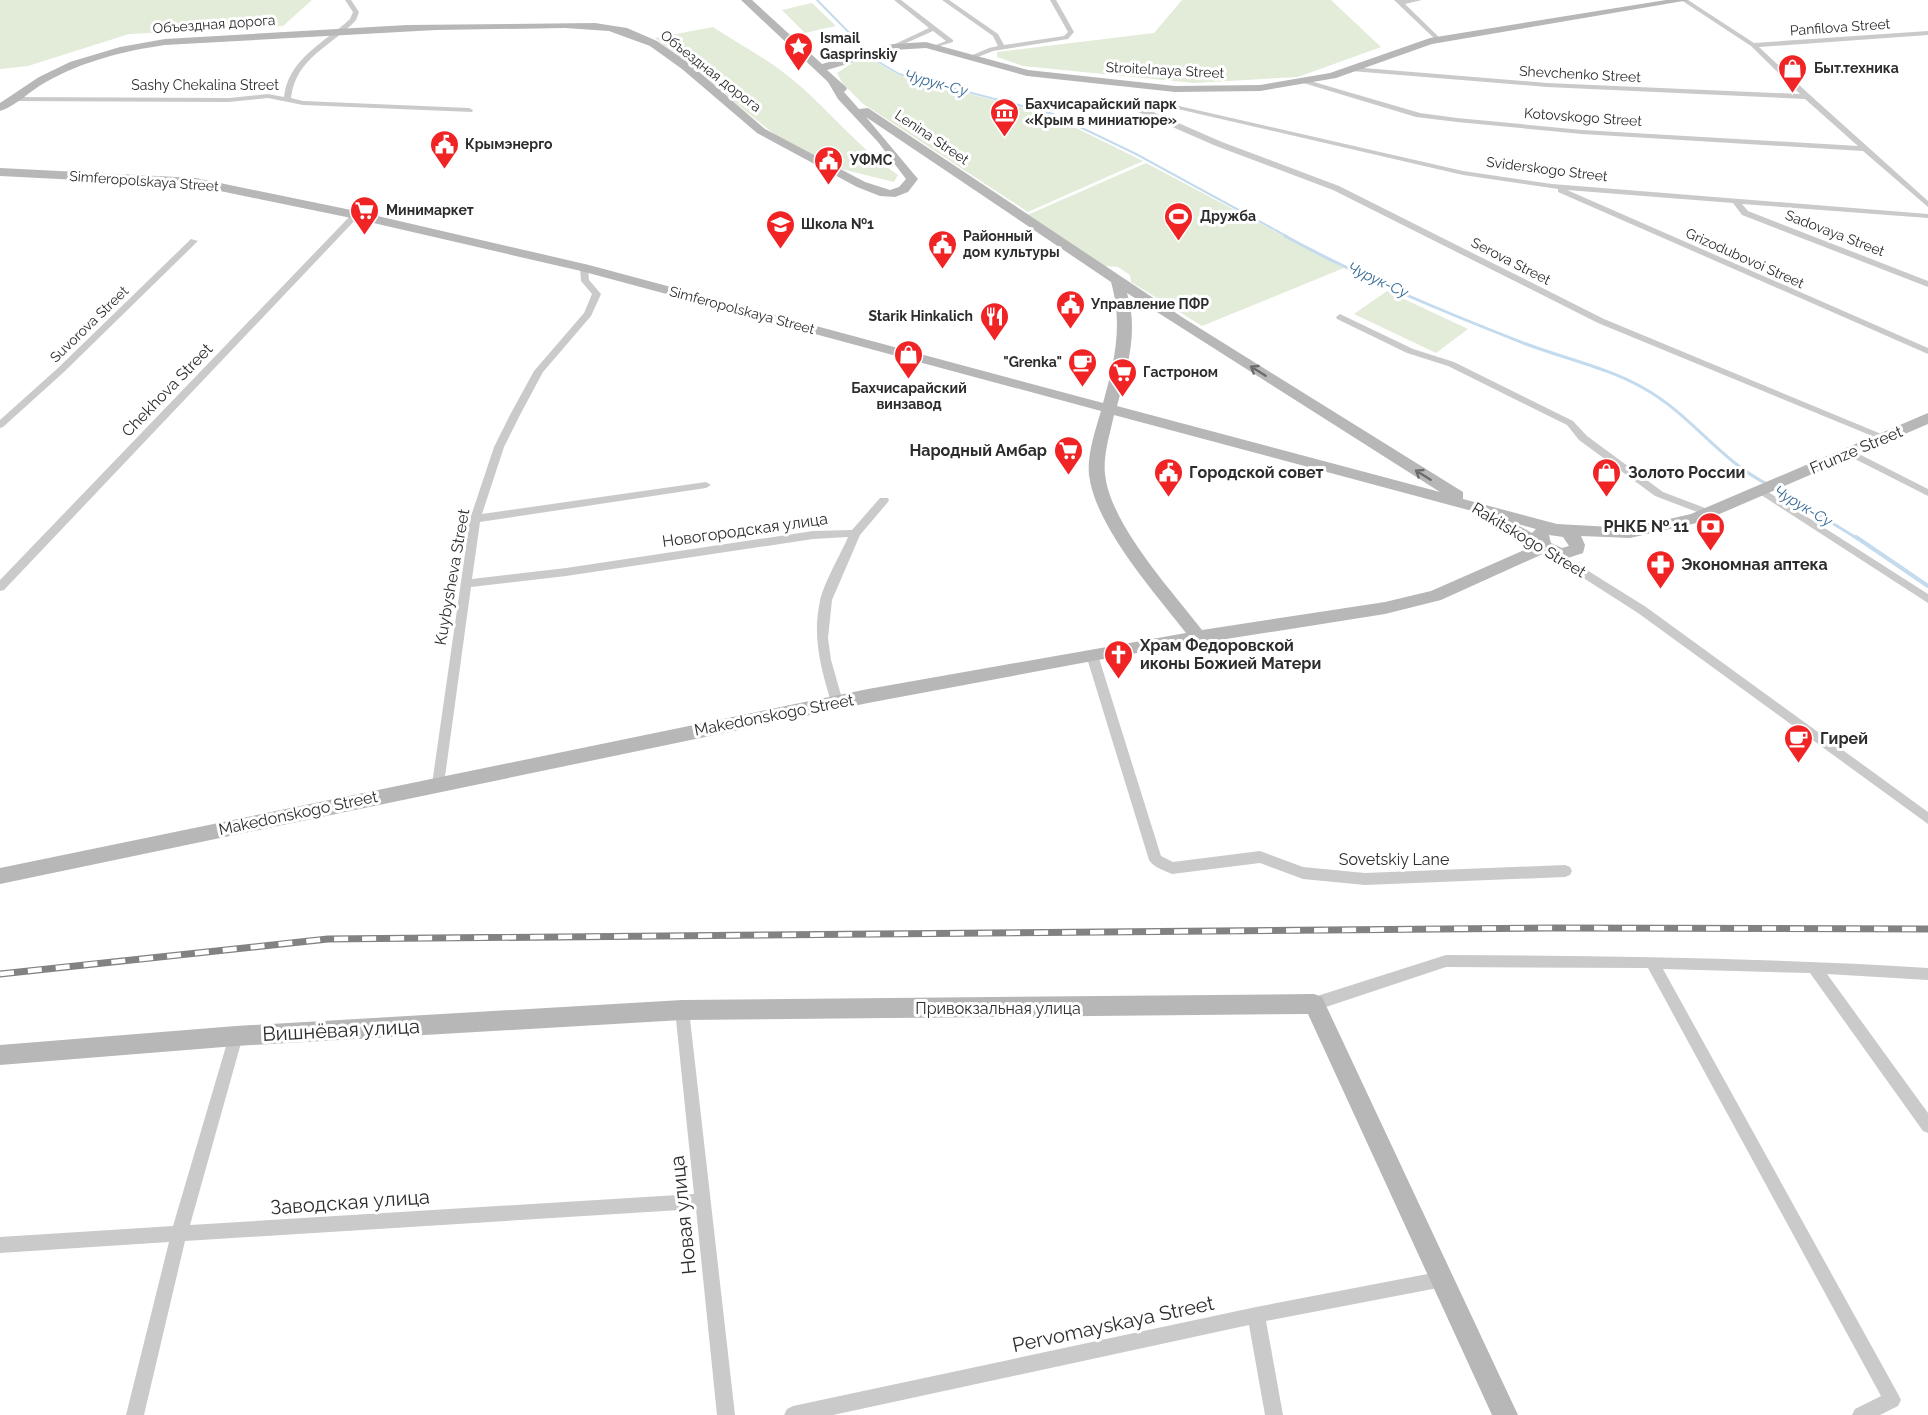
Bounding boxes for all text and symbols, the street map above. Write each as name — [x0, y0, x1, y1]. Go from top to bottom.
street label: Объездная дорога — [152, 12, 276, 36]
street label: Panfilova Street — [1789, 15, 1891, 38]
street label: Объездная дорога — [658, 27, 764, 115]
place icon: Ismail Gasprinskiy — [783, 30, 815, 72]
place label: Ismail Gasprinskiy — [820, 30, 898, 62]
shop icon: Быт.техника — [1777, 52, 1809, 94]
street label: Stroitelnaya Street — [1105, 59, 1225, 81]
place label: Быт.техника — [1814, 60, 1899, 76]
street label: Shevchenko Street — [1519, 63, 1642, 85]
water label: Чурук-Су — [902, 66, 970, 100]
street label: Sashy Chekalina Street — [131, 77, 279, 93]
museum icon: Бахчисарайский парк «Крым в миниатюре» — [988, 96, 1020, 138]
place label: Бахчисарайский парк «Крым в миниатюре» — [1025, 96, 1177, 128]
street label: Kotovskogo Street — [1523, 105, 1643, 129]
street label: Lenina Street — [892, 106, 972, 168]
public building icon: Крымэнерго — [428, 128, 460, 170]
place label: Крымэнерго — [465, 136, 553, 152]
public building icon: УФМС — [813, 144, 845, 186]
place label: УФМС — [849, 152, 893, 168]
street label: Sviderskogo Street — [1485, 154, 1609, 184]
street label: Simferopolskaya Street — [69, 168, 220, 194]
supermarket icon: Минимаркет — [349, 194, 381, 236]
sports icon: Дружба — [1163, 200, 1195, 242]
place label: Минимаркет — [386, 202, 474, 218]
street label: Sadovaya Street — [1783, 207, 1887, 259]
school or university icon: Школа №1 — [764, 208, 796, 250]
place label: Дружба — [1200, 208, 1256, 224]
place label: Школа №1 — [801, 216, 874, 232]
street label: Grizodubovoi Street — [1683, 225, 1807, 291]
public building icon: Районный дом культуры — [926, 228, 958, 270]
place label: Районный дом культуры — [963, 228, 1060, 260]
street label: Serova Street — [1469, 234, 1554, 288]
water label: Чурук-Су — [1345, 258, 1412, 302]
street label: Suvorova Street — [47, 282, 132, 365]
street label: Simferopolskaya Street — [668, 283, 817, 337]
public building icon: Управление ПФР — [1054, 288, 1086, 330]
place label: Управление ПФР — [1090, 296, 1209, 312]
restaurant icon: Starik Hinkalich — [978, 300, 1010, 342]
place label: Starik Hinkalich — [868, 308, 973, 324]
shop icon: Бахчисарайский винзавод — [893, 338, 925, 380]
street label: Chekhova Street — [118, 339, 217, 441]
cafe icon: "Grenka" — [1067, 346, 1099, 388]
place label: "Grenka" — [1003, 354, 1062, 370]
supermarket icon: Гастроном — [1106, 356, 1138, 398]
place label: Гастроном — [1143, 364, 1218, 380]
one-way arrow — [1250, 365, 1267, 377]
place label: Бахчисарайский винзавод — [851, 380, 967, 412]
street label: Frunze Street — [1807, 422, 1906, 478]
supermarket icon: Народный Амбар — [1052, 434, 1084, 476]
place label: Народный Амбар — [909, 441, 1047, 460]
public building icon: Городской совет — [1152, 456, 1184, 498]
shop icon: Золото России — [1591, 456, 1623, 498]
place label: Городской совет — [1189, 463, 1324, 482]
place label: Золото России — [1628, 463, 1745, 482]
one-way arrow — [1415, 469, 1432, 481]
water label: Чурук-Су — [1771, 482, 1836, 531]
street label: Rakitskogo Street — [1469, 499, 1590, 582]
street label: Kuybysheva Street — [431, 507, 473, 647]
street label: Новогородская улица — [661, 509, 829, 551]
bank icon: РНКБ № 11 — [1694, 510, 1726, 552]
place label: РНКБ № 11 — [1603, 517, 1689, 536]
pharmacy icon: Экономная аптека — [1644, 548, 1676, 590]
place label: Экономная аптека — [1681, 555, 1828, 574]
place label: Xрам Федоровской иконы Божией Матери — [1139, 636, 1321, 673]
church icon: Xрам Федоровской иконы Божией Матери — [1103, 638, 1135, 680]
street label: Makedonskogo Street — [693, 690, 856, 740]
cafe icon: Гирей — [1783, 722, 1815, 764]
place label: Гирей — [1820, 729, 1868, 748]
street label: Makedonskogo Street — [217, 787, 380, 839]
street label: Sovetskiy Lane — [1339, 850, 1449, 869]
street label: Привокзальная улица — [915, 999, 1081, 1018]
street label: Вишнёвая улица — [262, 1014, 420, 1046]
street label: Новая улица — [665, 1154, 701, 1276]
street label: Заводская улица — [269, 1184, 431, 1220]
street label: Pervomayskaya Street — [1010, 1291, 1216, 1357]

